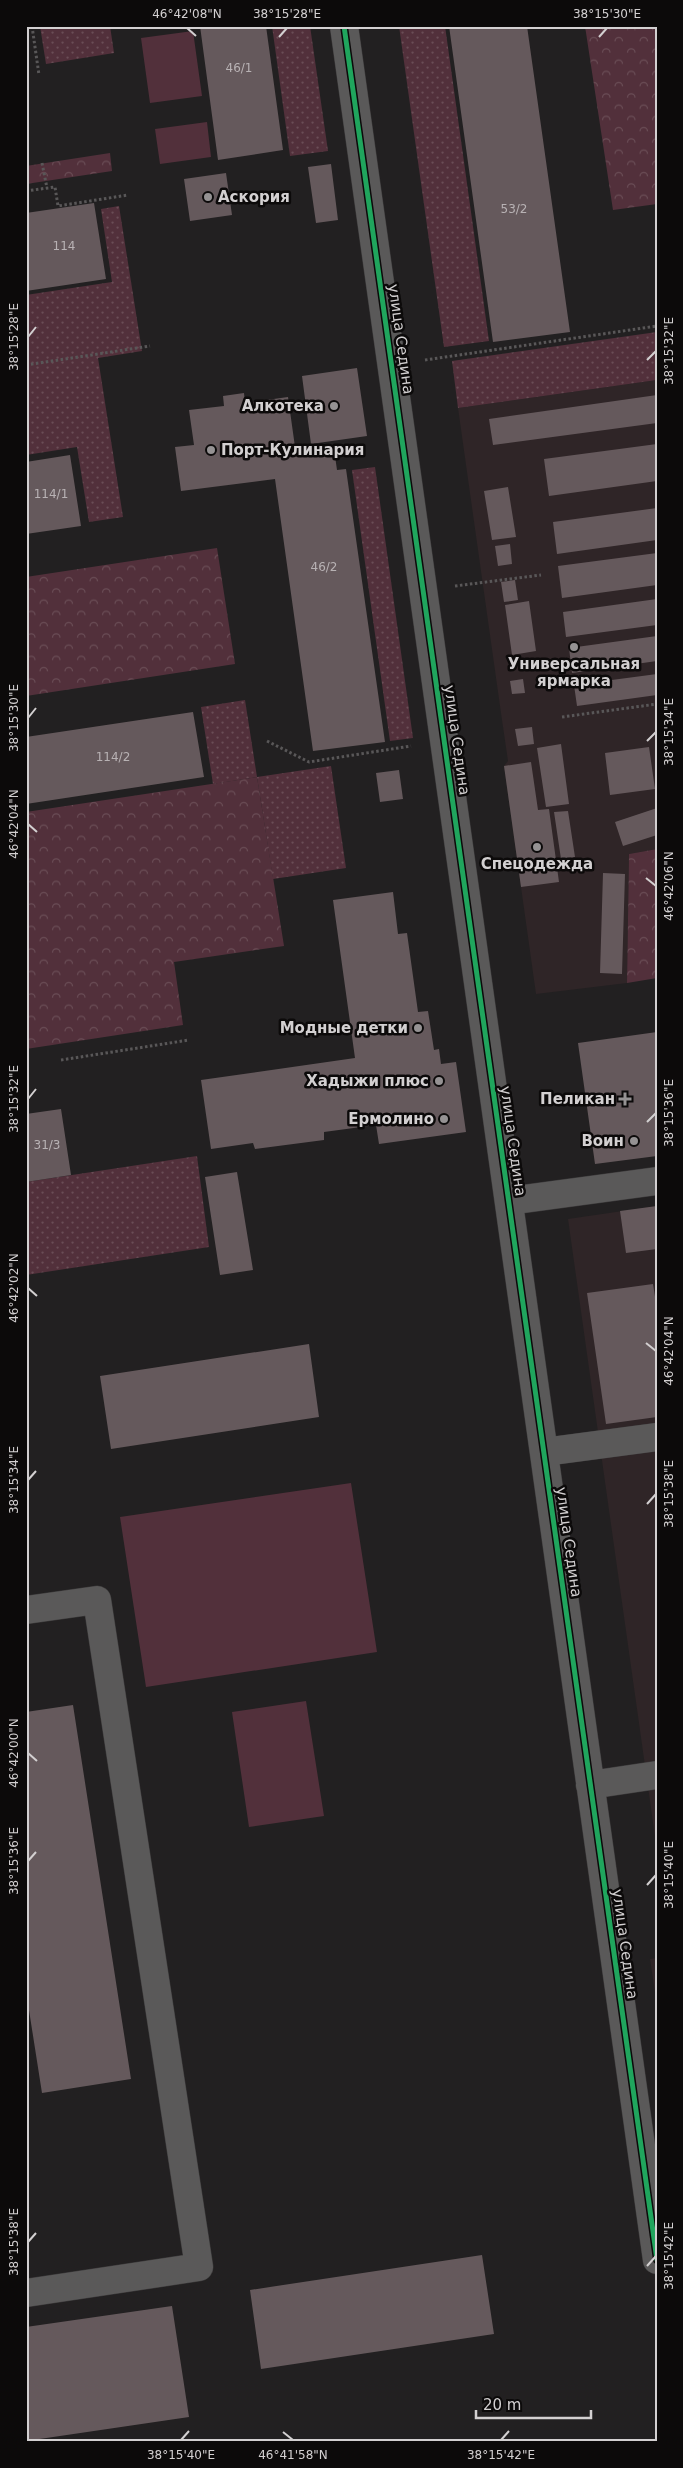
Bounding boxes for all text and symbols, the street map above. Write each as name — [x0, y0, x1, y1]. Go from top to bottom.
text: 46°42'08"N — [152, 7, 222, 21]
text: 38°15'28"E — [253, 7, 321, 21]
text: 38°15'30"E — [573, 7, 641, 21]
house number: 46/1 — [226, 61, 252, 75]
place label: Аскория — [218, 188, 290, 206]
marker: Аскория — [202, 191, 214, 203]
house number: 53/2 — [501, 202, 527, 216]
house number: 114 — [53, 239, 75, 253]
street label: улица Седина — [384, 283, 418, 395]
text: 38°15'28"E — [7, 303, 21, 371]
text: 38°15'32"E — [662, 317, 676, 385]
place label: Алкотека — [242, 397, 324, 415]
marker: Алкотека — [328, 400, 340, 412]
place label: Порт-Кулинария — [221, 441, 364, 459]
marker: Порт-Кулинария — [205, 444, 217, 456]
house number: 114/1 — [34, 487, 68, 501]
house number: 46/2 — [311, 560, 337, 574]
marker: Универсальная ярмарка — [568, 641, 580, 653]
place label: Универсальная ярмарка — [508, 655, 640, 690]
text: 38°15'30"E — [7, 684, 21, 752]
street label: улица Седина — [440, 684, 474, 796]
text: 38°15'34"E — [662, 698, 676, 766]
house number: 114/2 — [96, 750, 130, 764]
text: 46°42'04"N — [7, 789, 21, 859]
marker: Спецодежда — [531, 841, 543, 853]
text: 46°42'06"N — [662, 851, 676, 921]
place label: Спецодежда — [481, 855, 593, 873]
place label: Модные детки — [280, 1019, 408, 1037]
marker: Модные детки — [412, 1022, 424, 1034]
text: 38°15'32"E — [7, 1065, 21, 1133]
place label: Хадыжи плюс — [306, 1072, 429, 1090]
marker: Хадыжи плюс — [433, 1075, 445, 1087]
text: 38°15'36"E — [662, 1079, 676, 1147]
street label: улица Седина — [496, 1085, 530, 1197]
place label: Пеликан — [540, 1090, 615, 1108]
marker: Пеликан — [619, 1093, 631, 1105]
place label: Ермолино — [348, 1110, 434, 1128]
marker: Ермолино — [438, 1113, 450, 1125]
place label: Воин — [581, 1132, 624, 1150]
marker: Воин — [628, 1135, 640, 1147]
house number: 31/3 — [34, 1138, 60, 1152]
text: 46°42'02"N — [7, 1253, 21, 1323]
text: 46°42'04"N — [662, 1316, 676, 1386]
text: 38°15'34"E — [7, 1446, 21, 1514]
text: 38°15'38"E — [662, 1460, 676, 1528]
street label: улица Седина — [552, 1486, 586, 1598]
text: 46°42'00"N — [7, 1718, 21, 1788]
text: 38°15'36"E — [7, 1827, 21, 1895]
text: 38°15'40"E — [662, 1841, 676, 1909]
street label: улица Седина — [608, 1888, 642, 2000]
text: 38°15'38"E — [7, 2208, 21, 2276]
text: 38°15'42"E — [662, 2222, 676, 2290]
scale bar — [476, 2388, 590, 2420]
text: 20 m — [483, 2396, 521, 2414]
text: 38°15'40"E — [147, 2448, 215, 2462]
text: 46°41'58"N — [258, 2448, 328, 2462]
text: 38°15'42"E — [467, 2448, 535, 2462]

